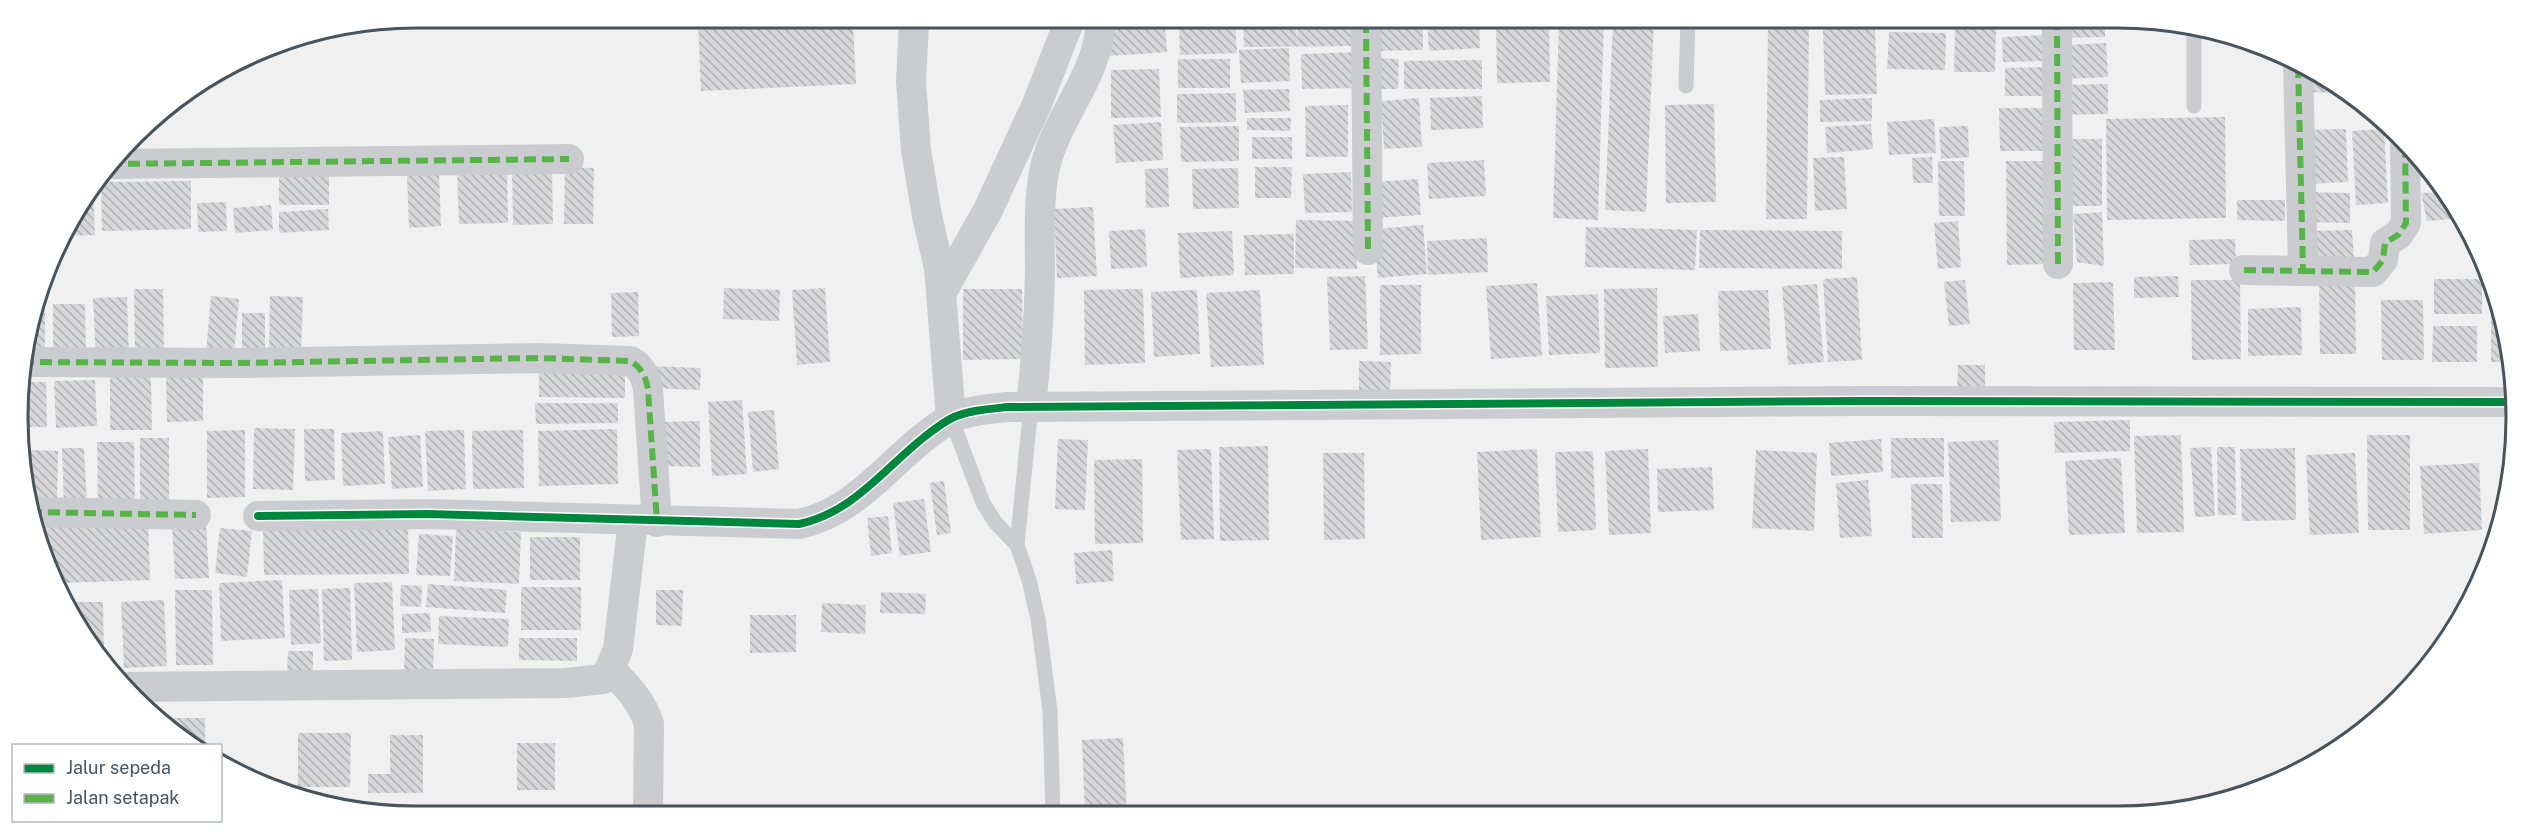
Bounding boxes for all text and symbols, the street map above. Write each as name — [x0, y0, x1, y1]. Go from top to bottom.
legend — [12, 744, 222, 822]
text: Jalur sepeda — [66, 757, 171, 778]
text: Jalan setapak — [66, 787, 179, 808]

